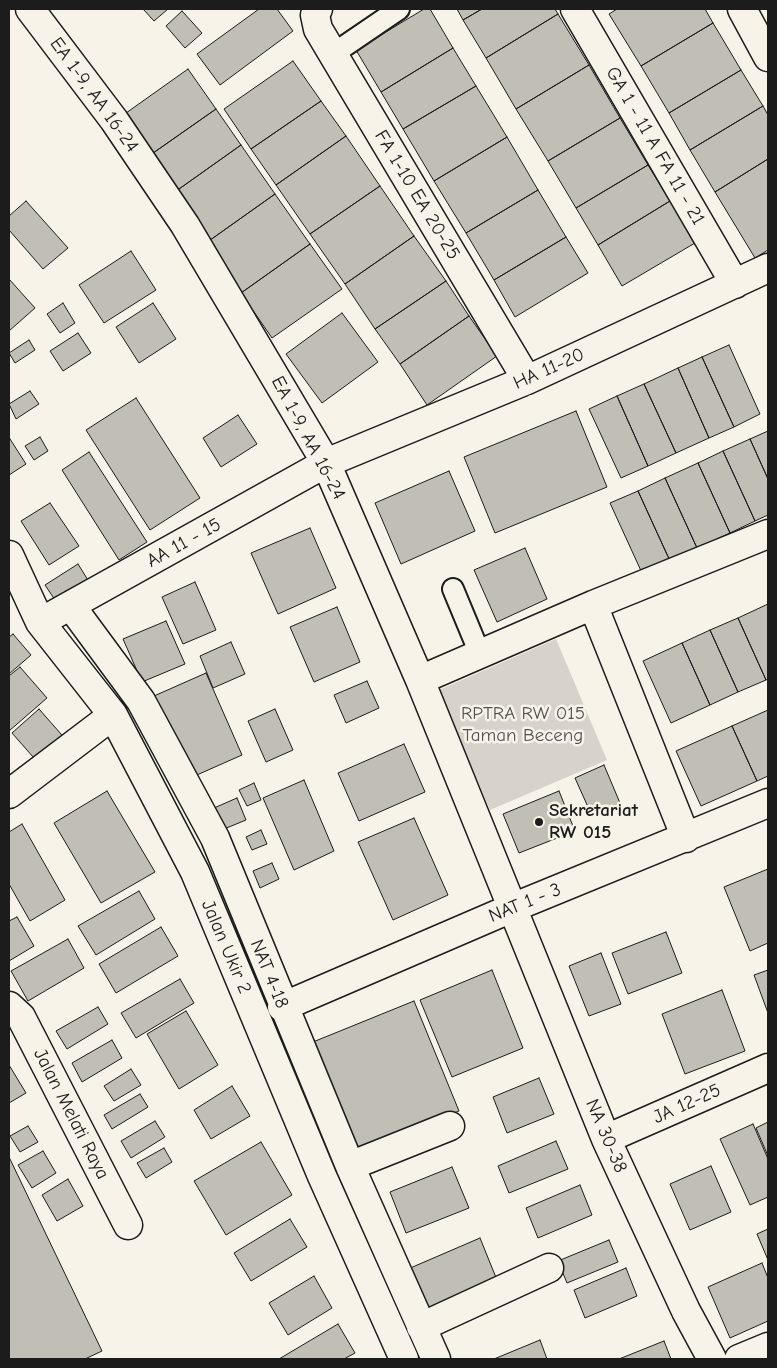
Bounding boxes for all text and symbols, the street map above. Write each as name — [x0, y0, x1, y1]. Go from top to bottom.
street label: EA 1-9, AA 16-24 — [45, 33, 143, 157]
street label: GA 1 - 11 A FA 11 - 21 — [600, 63, 710, 229]
street label: FA 1-10 EA 20-25 — [369, 126, 465, 264]
street label: HA 11-20 — [510, 343, 588, 395]
street label: EA 1-9, AA 16-24 — [266, 372, 350, 504]
street label: AA 11 - 15 — [143, 513, 225, 573]
park label: RPTRA RW 015 Taman Beceng — [461, 703, 585, 747]
place label: Sekretariat RW 015 — [549, 800, 638, 844]
marker: Sekretariat RW 015 — [533, 816, 545, 828]
street label: NAT 1 - 3 — [486, 878, 564, 928]
street label: Jalan Ukir 2 — [196, 897, 256, 997]
street label: NAT 4-18 — [245, 936, 293, 1012]
street label: Jalan Melati Raya — [28, 1045, 114, 1183]
street label: JA 12-25 — [650, 1079, 724, 1129]
street label: NA 30-38 — [580, 1096, 632, 1176]

